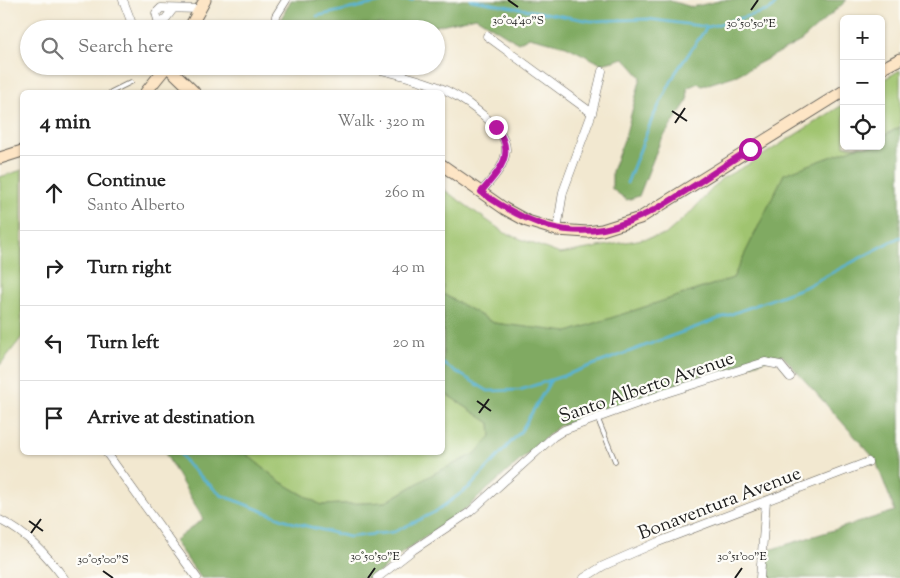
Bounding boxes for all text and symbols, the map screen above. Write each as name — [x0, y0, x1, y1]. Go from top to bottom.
text: 30°04'40"S — [492, 12, 544, 30]
text: 30°50'50"E — [726, 15, 777, 33]
map controls — [840, 15, 885, 150]
button: + — [840, 15, 885, 60]
search box — [20, 20, 445, 75]
icon: search — [38, 34, 66, 62]
text: Search here — [78, 34, 173, 61]
button: − — [840, 60, 885, 105]
button: locate — [840, 105, 885, 150]
text: 4 min — [40, 108, 91, 138]
text: Walk · 320 m — [338, 111, 425, 134]
route end — [485, 116, 508, 139]
route start — [739, 138, 762, 161]
text: Continue — [87, 168, 166, 195]
icon: ahead — [40, 179, 68, 207]
text: 260 m — [384, 182, 425, 205]
text: Santo Alberto — [87, 195, 185, 218]
icon: right — [40, 254, 68, 282]
text: Turn right — [87, 255, 171, 282]
text: 40 m — [392, 257, 425, 280]
icon: left — [40, 329, 68, 357]
text: Turn left — [87, 330, 159, 357]
text: 20 m — [392, 332, 425, 355]
street label: Santo Alberto Avenue — [556, 346, 738, 431]
icon: arrive — [40, 404, 68, 432]
text: Arrive at destination — [87, 405, 255, 432]
street label: Bonaventura Avenue — [635, 461, 805, 548]
text: 30°50'50"E — [350, 548, 401, 566]
text: 30°51'00"E — [717, 548, 767, 566]
text: 30°05'00"S — [77, 551, 129, 569]

